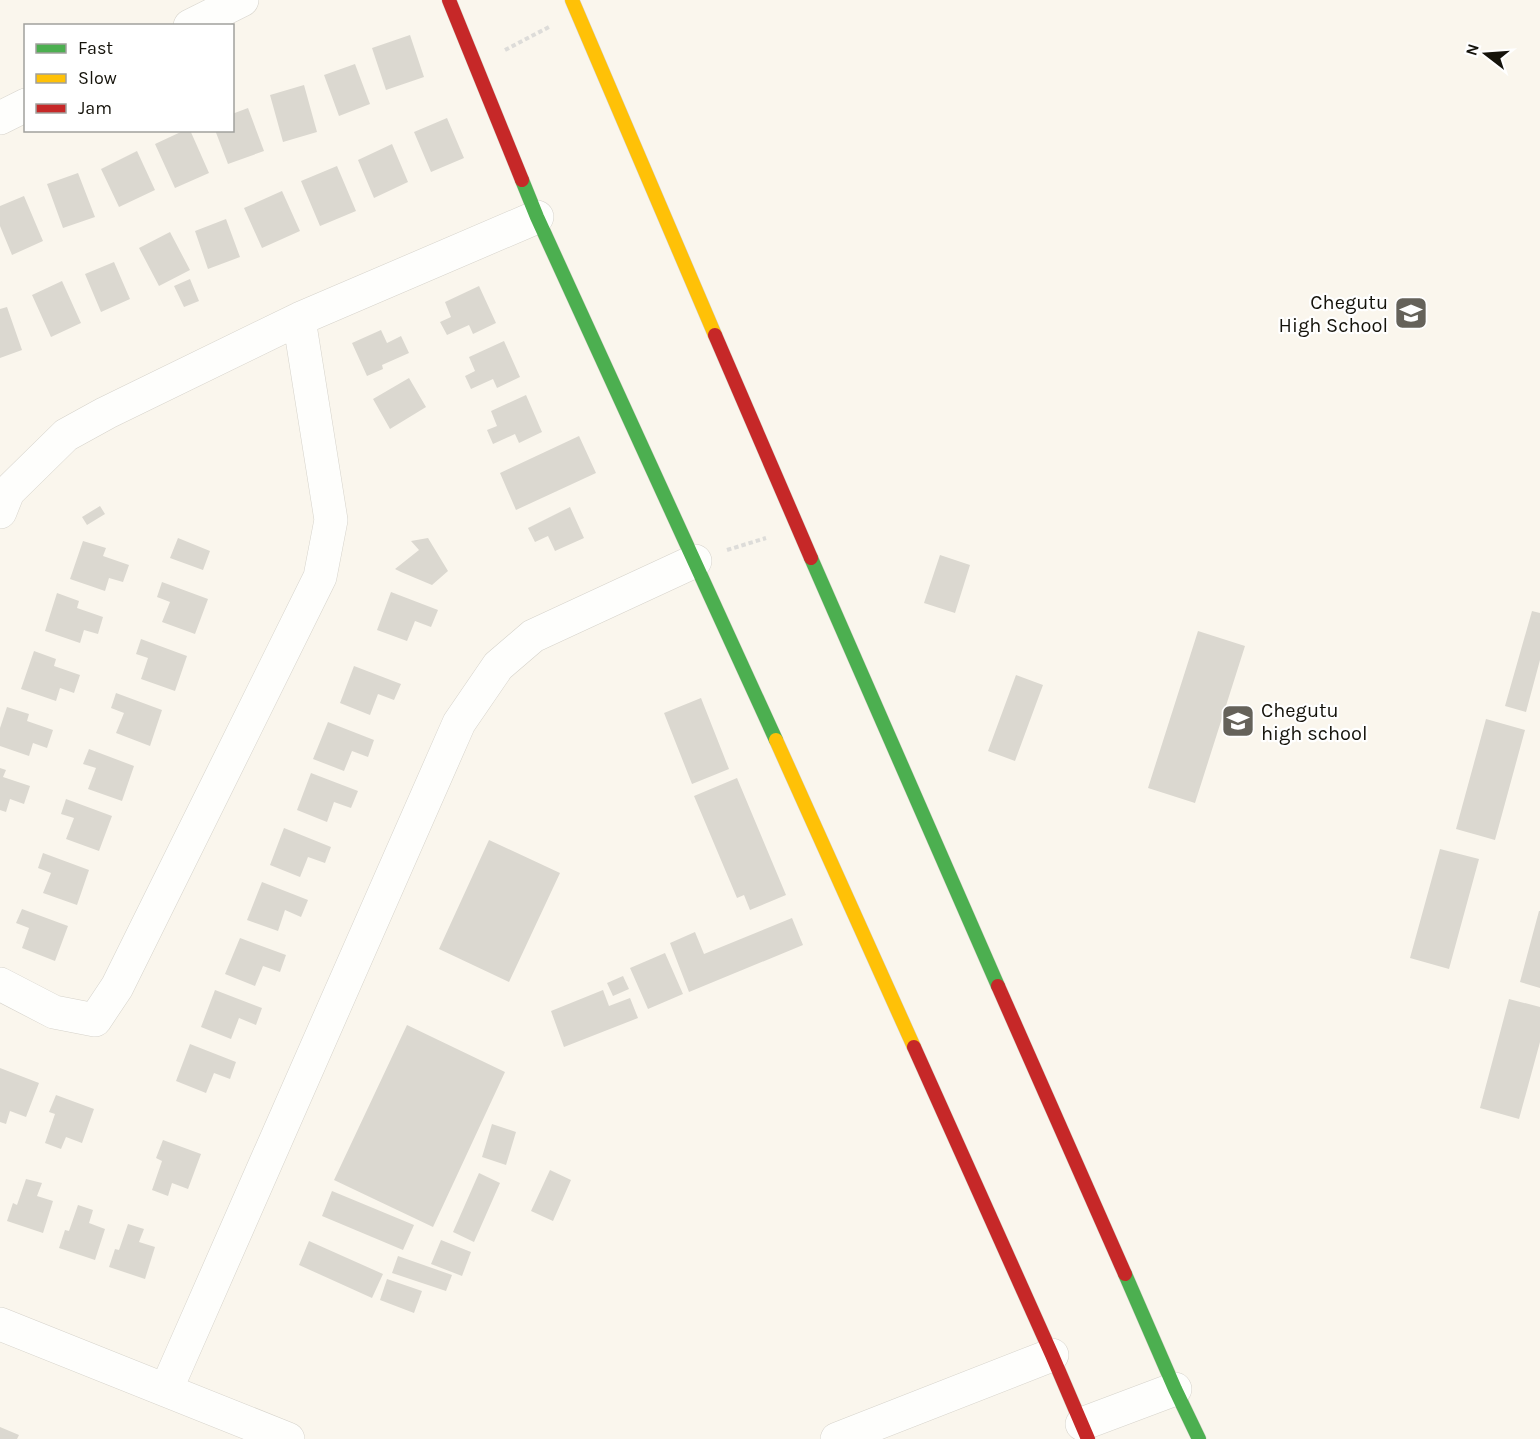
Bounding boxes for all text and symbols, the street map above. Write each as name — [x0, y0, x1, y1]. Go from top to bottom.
legend — [24, 24, 234, 132]
north arrow — [1456, 24, 1516, 84]
text: Fast — [78, 37, 113, 59]
text: N — [1461, 41, 1483, 58]
text: Slow — [78, 67, 117, 89]
text: Jam — [78, 97, 112, 119]
place label: Chegutu High School — [1279, 291, 1388, 337]
school or university icon: Chegutu High School — [1393, 295, 1429, 331]
place label: Chegutu high school — [1261, 699, 1368, 745]
school or university icon: Chegutu high school — [1220, 703, 1256, 739]

